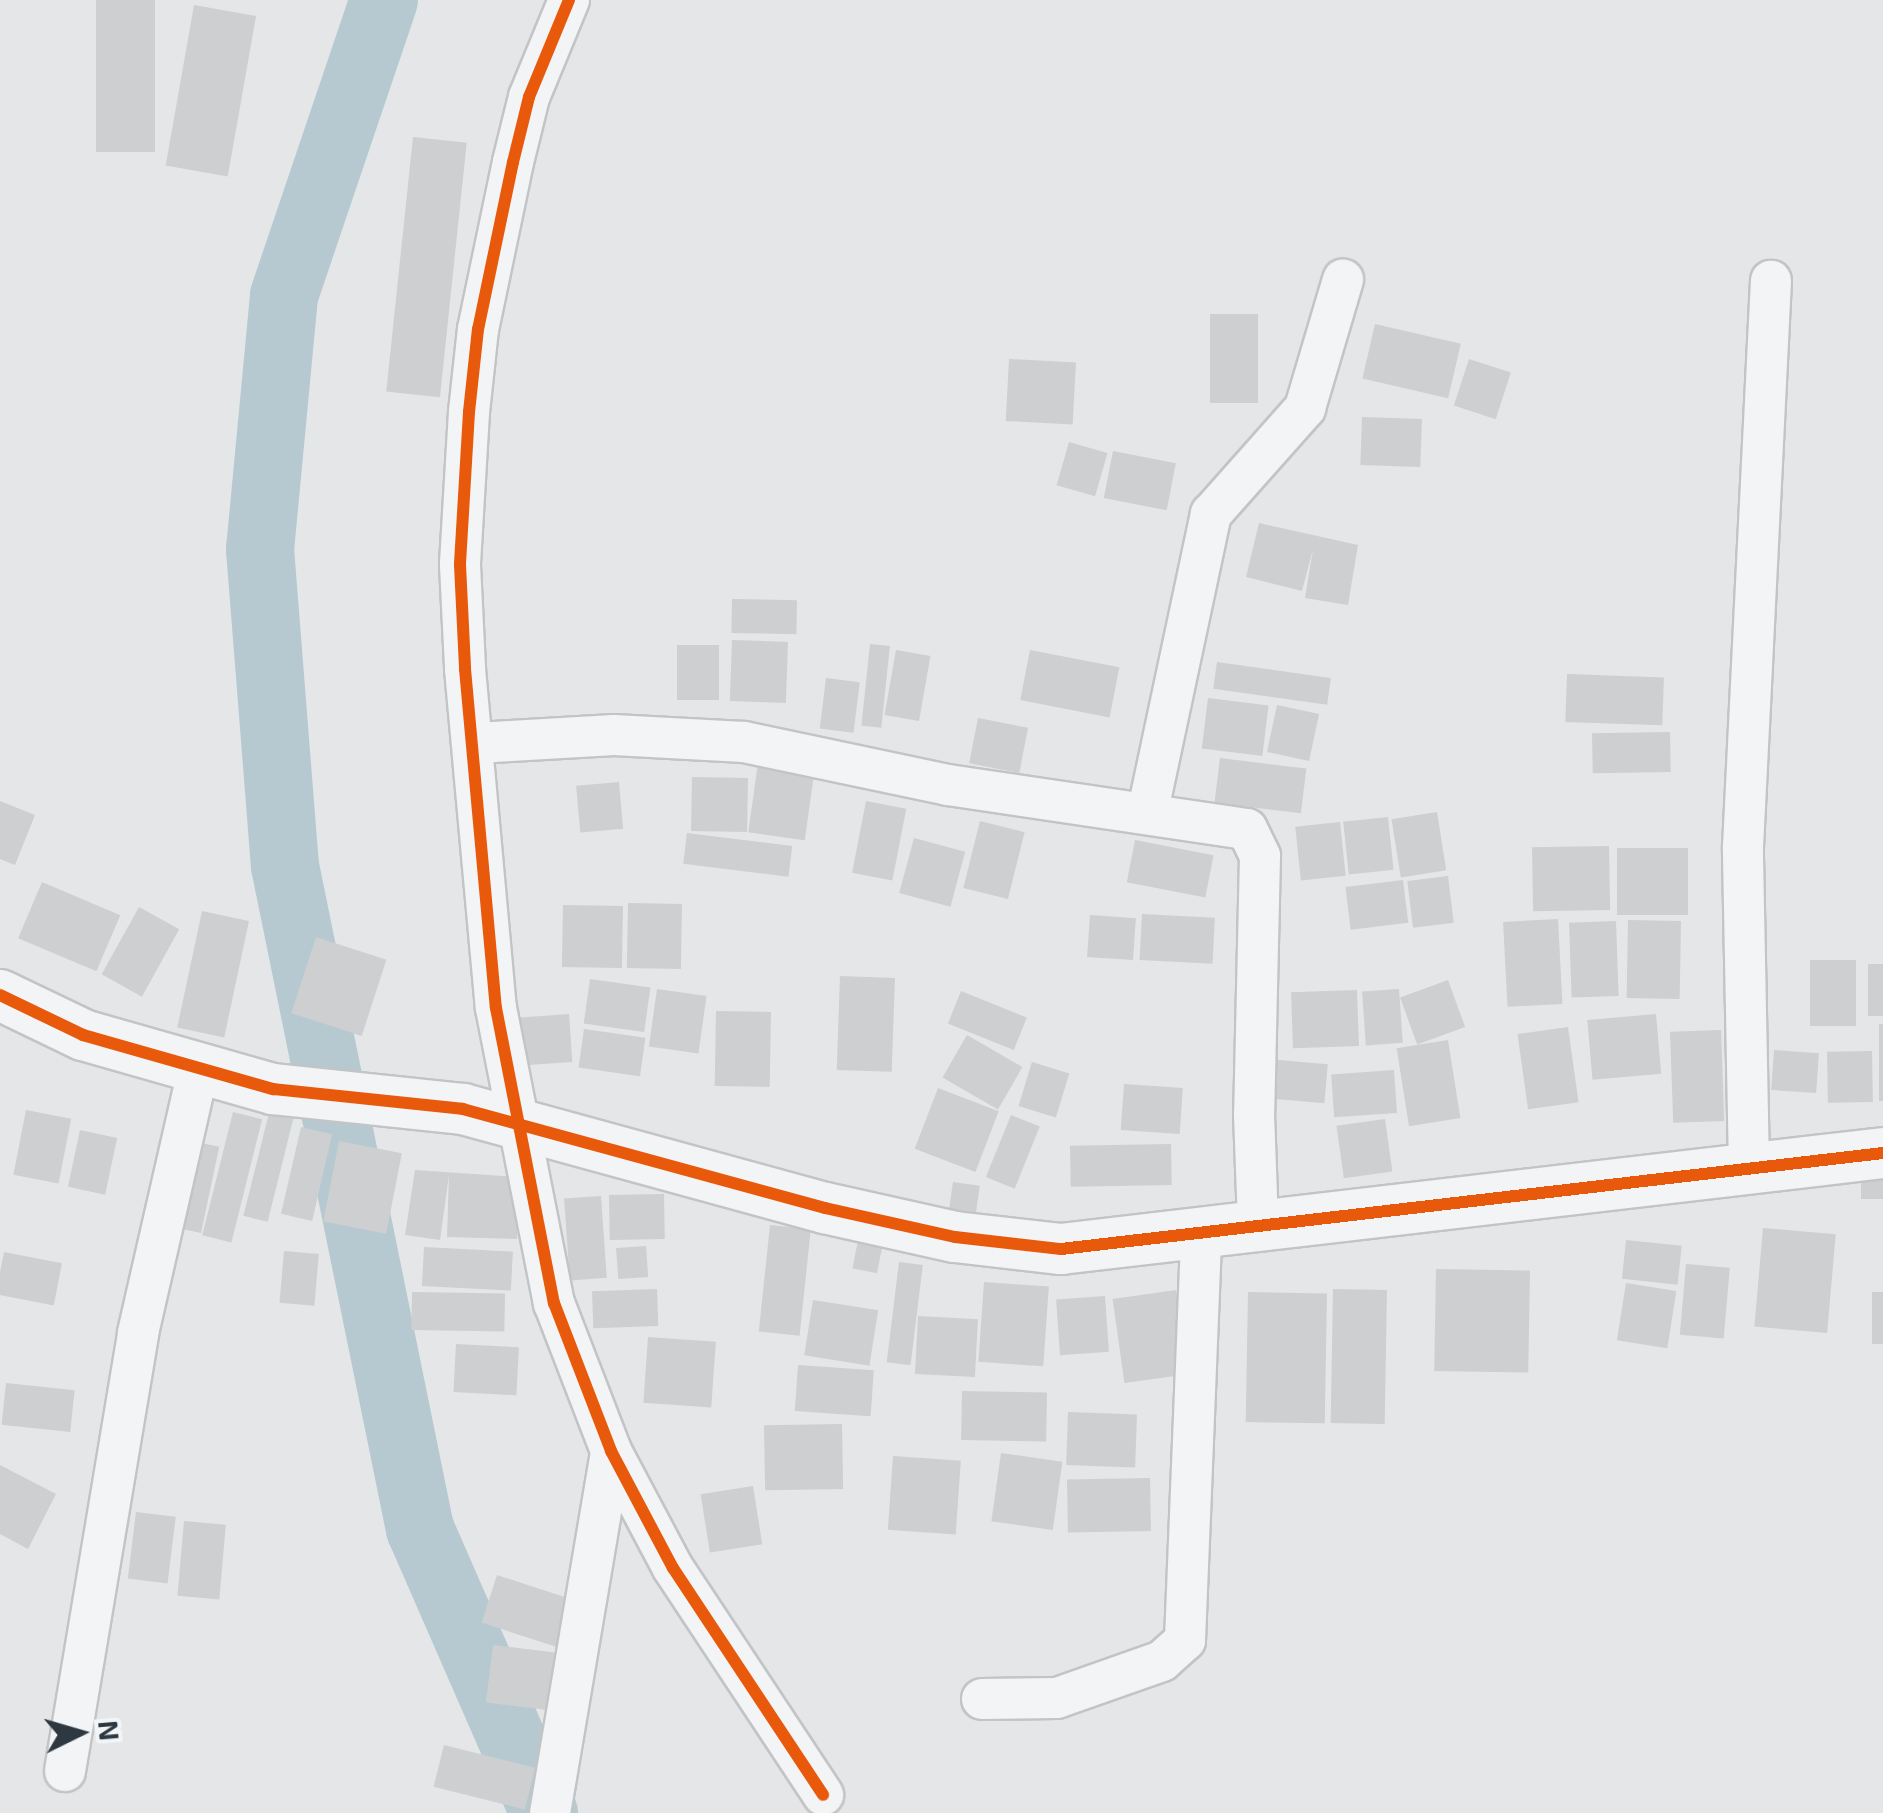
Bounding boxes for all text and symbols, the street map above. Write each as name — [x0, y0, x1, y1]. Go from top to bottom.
north arrow — [30, 1683, 130, 1783]
text: N — [92, 1719, 128, 1742]

